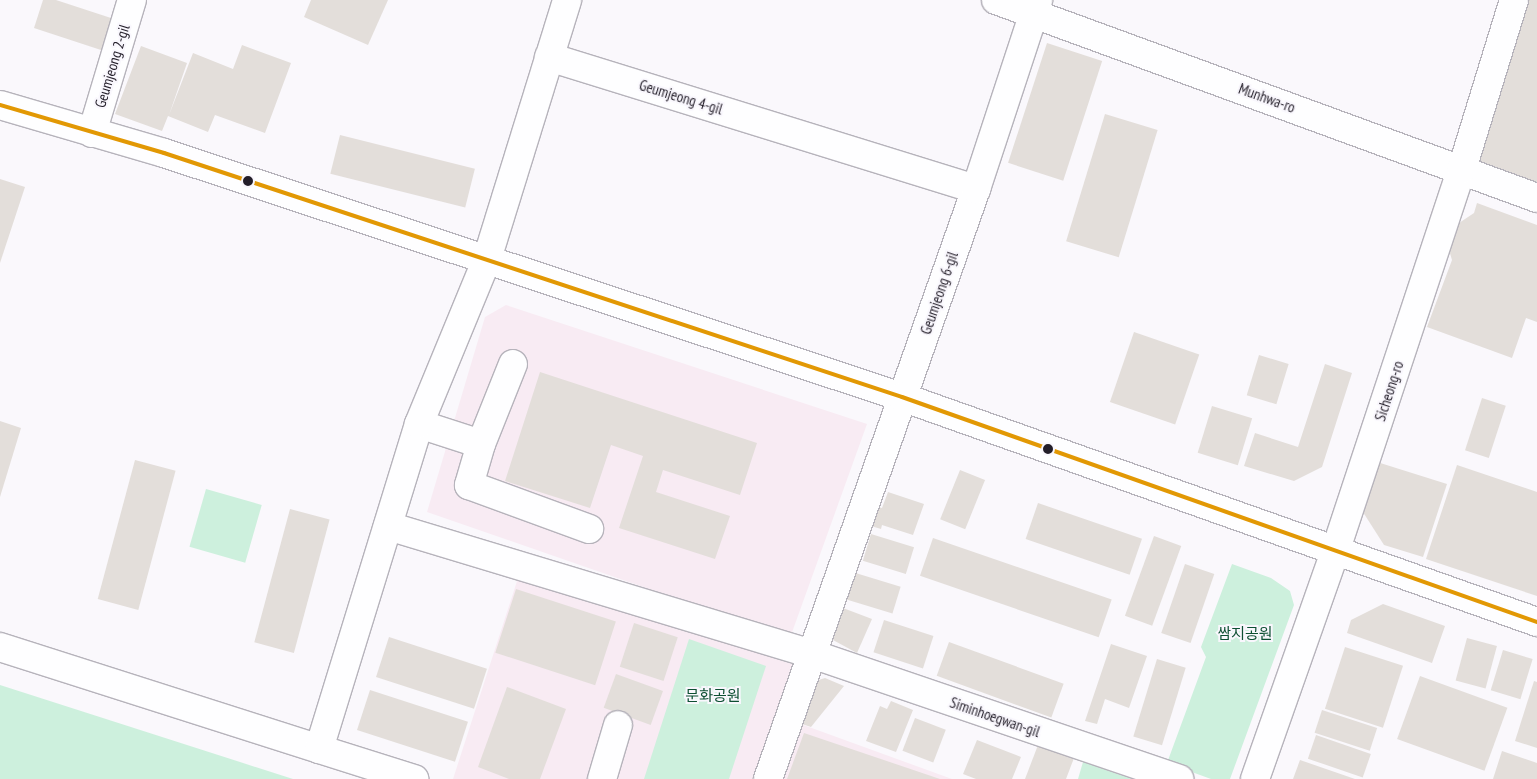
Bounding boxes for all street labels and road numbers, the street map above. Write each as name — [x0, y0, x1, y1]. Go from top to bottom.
street label: Geumjeong 2-gil — [91, 22, 133, 110]
street label: Geumjeong 4-gil — [637, 76, 725, 118]
street label: Munhwa-ro — [1236, 79, 1298, 117]
street label: Geumjeong 6-gil — [916, 249, 962, 337]
street label: Sicheong-ro — [1371, 359, 1407, 423]
street label: Siminhoegwan-gil — [948, 693, 1042, 741]

